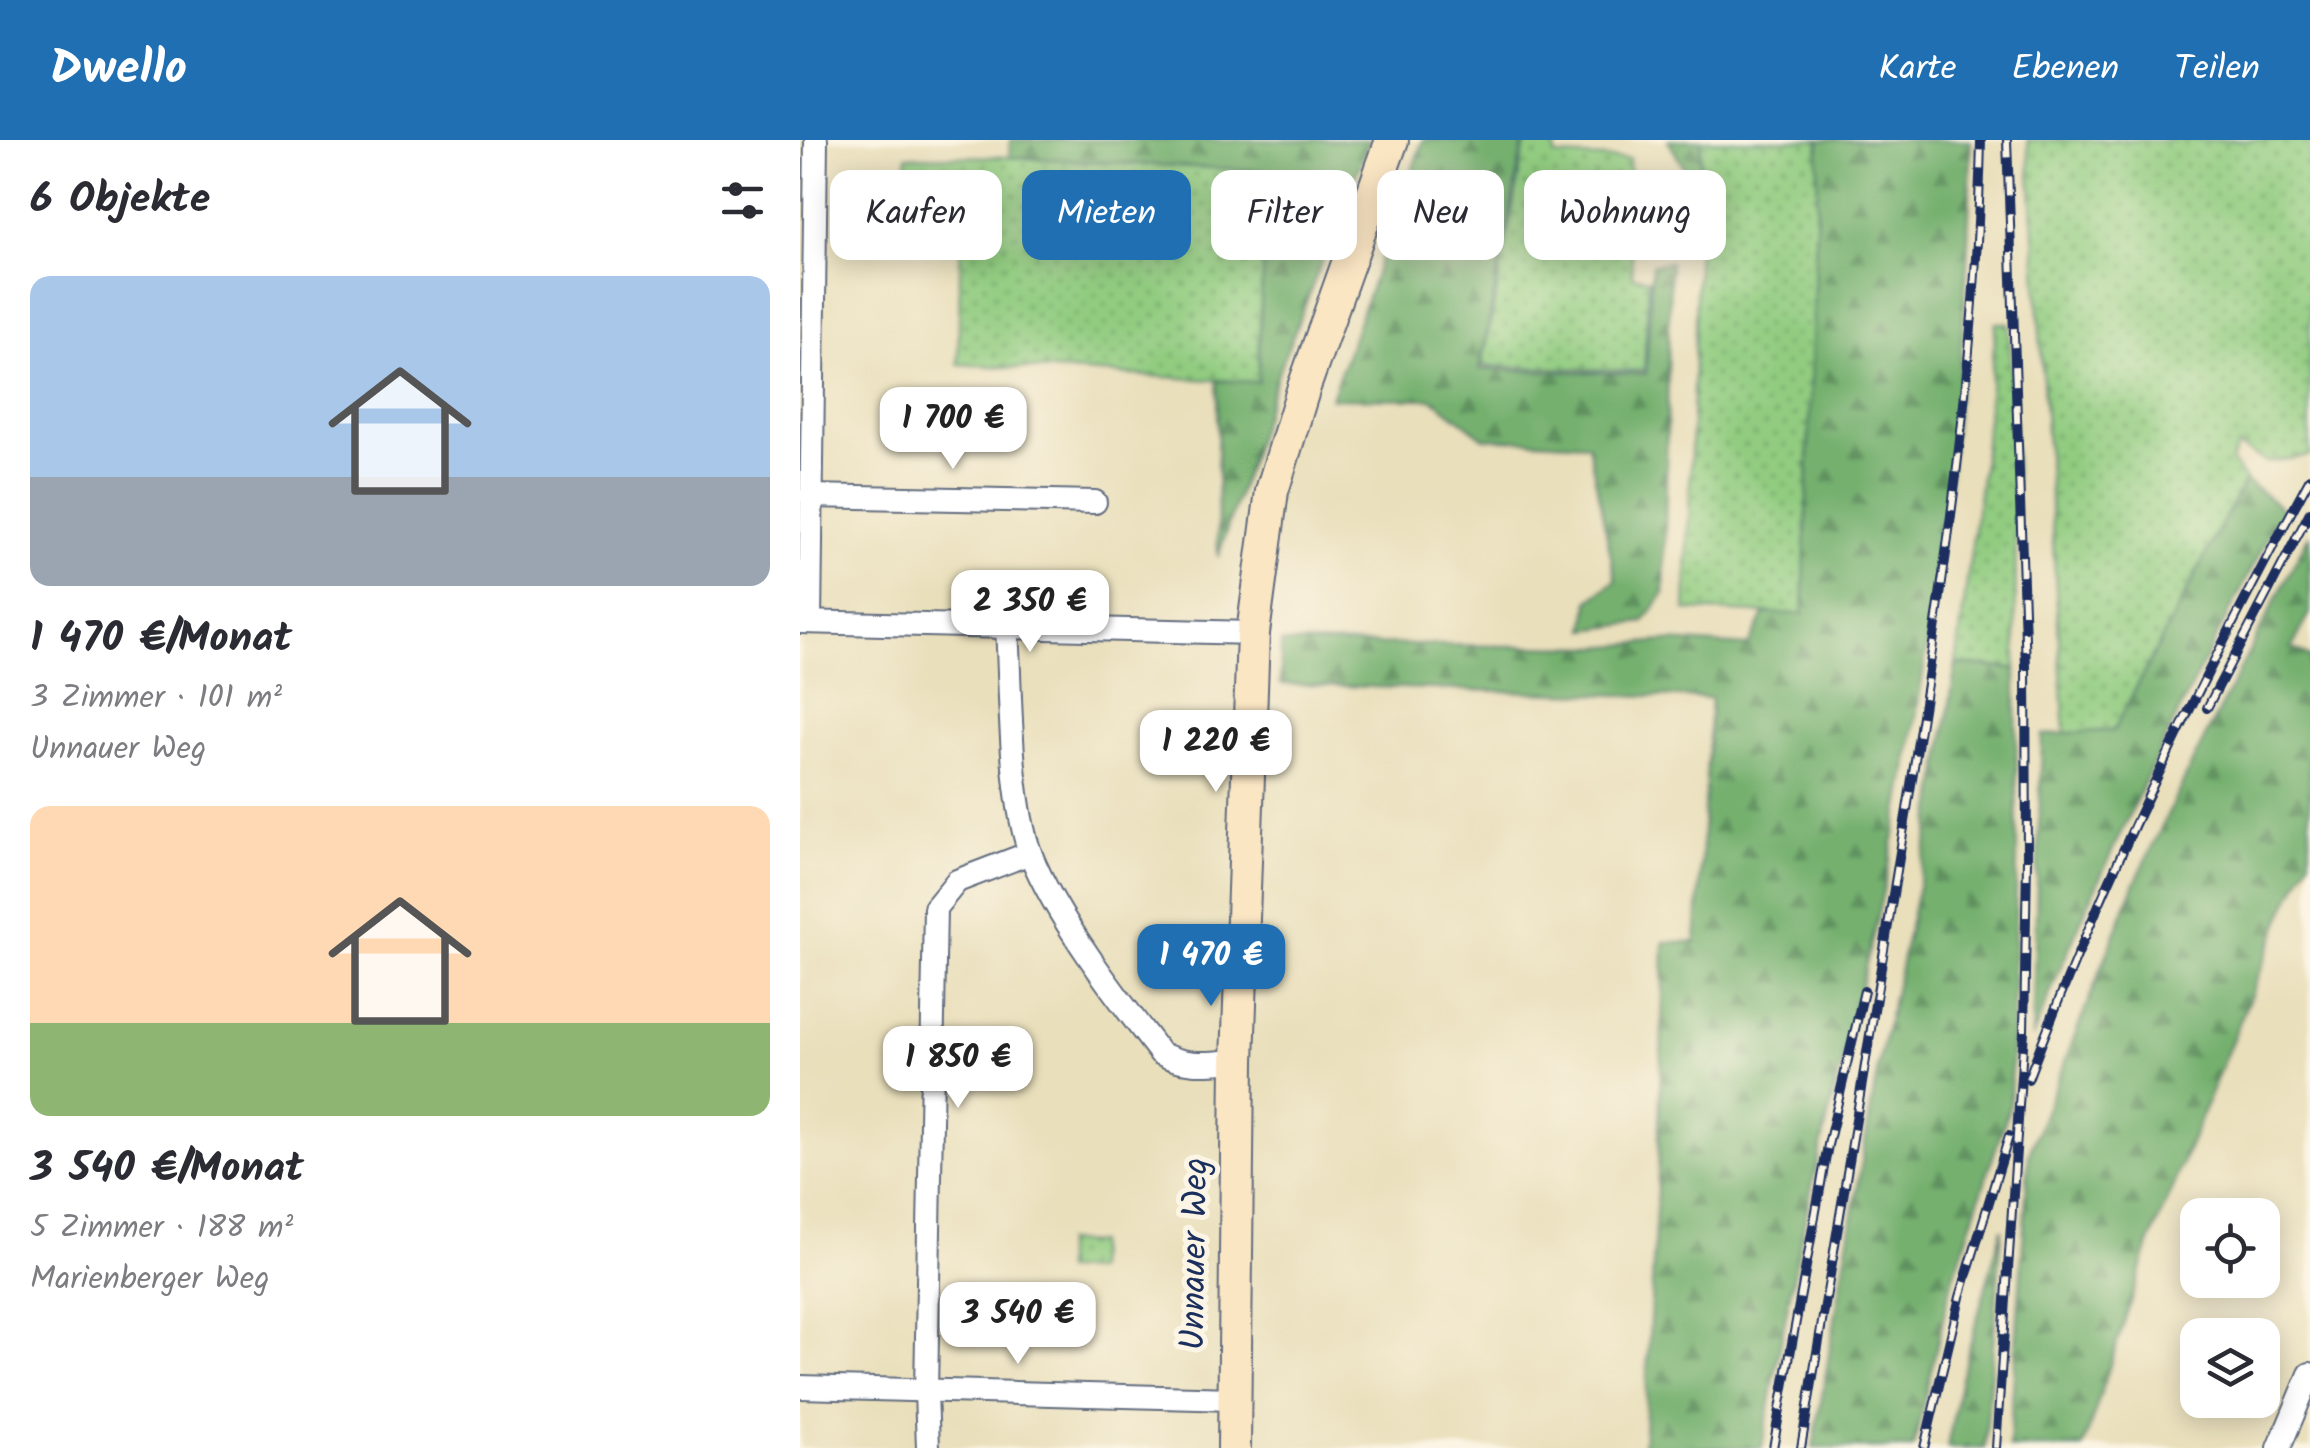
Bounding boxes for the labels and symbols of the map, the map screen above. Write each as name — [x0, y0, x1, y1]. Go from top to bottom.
pin: 1 700 € — [861, 387, 1045, 472]
pin: 2 350 € — [938, 570, 1122, 655]
pin: 1 220 € — [1124, 710, 1308, 795]
pin: 1 470 € — [1119, 924, 1303, 1009]
pin: 1 850 € — [866, 1026, 1050, 1111]
street label: Unnauer Weg — [1166, 1157, 1226, 1351]
pin: 3 540 € — [926, 1282, 1110, 1367]

